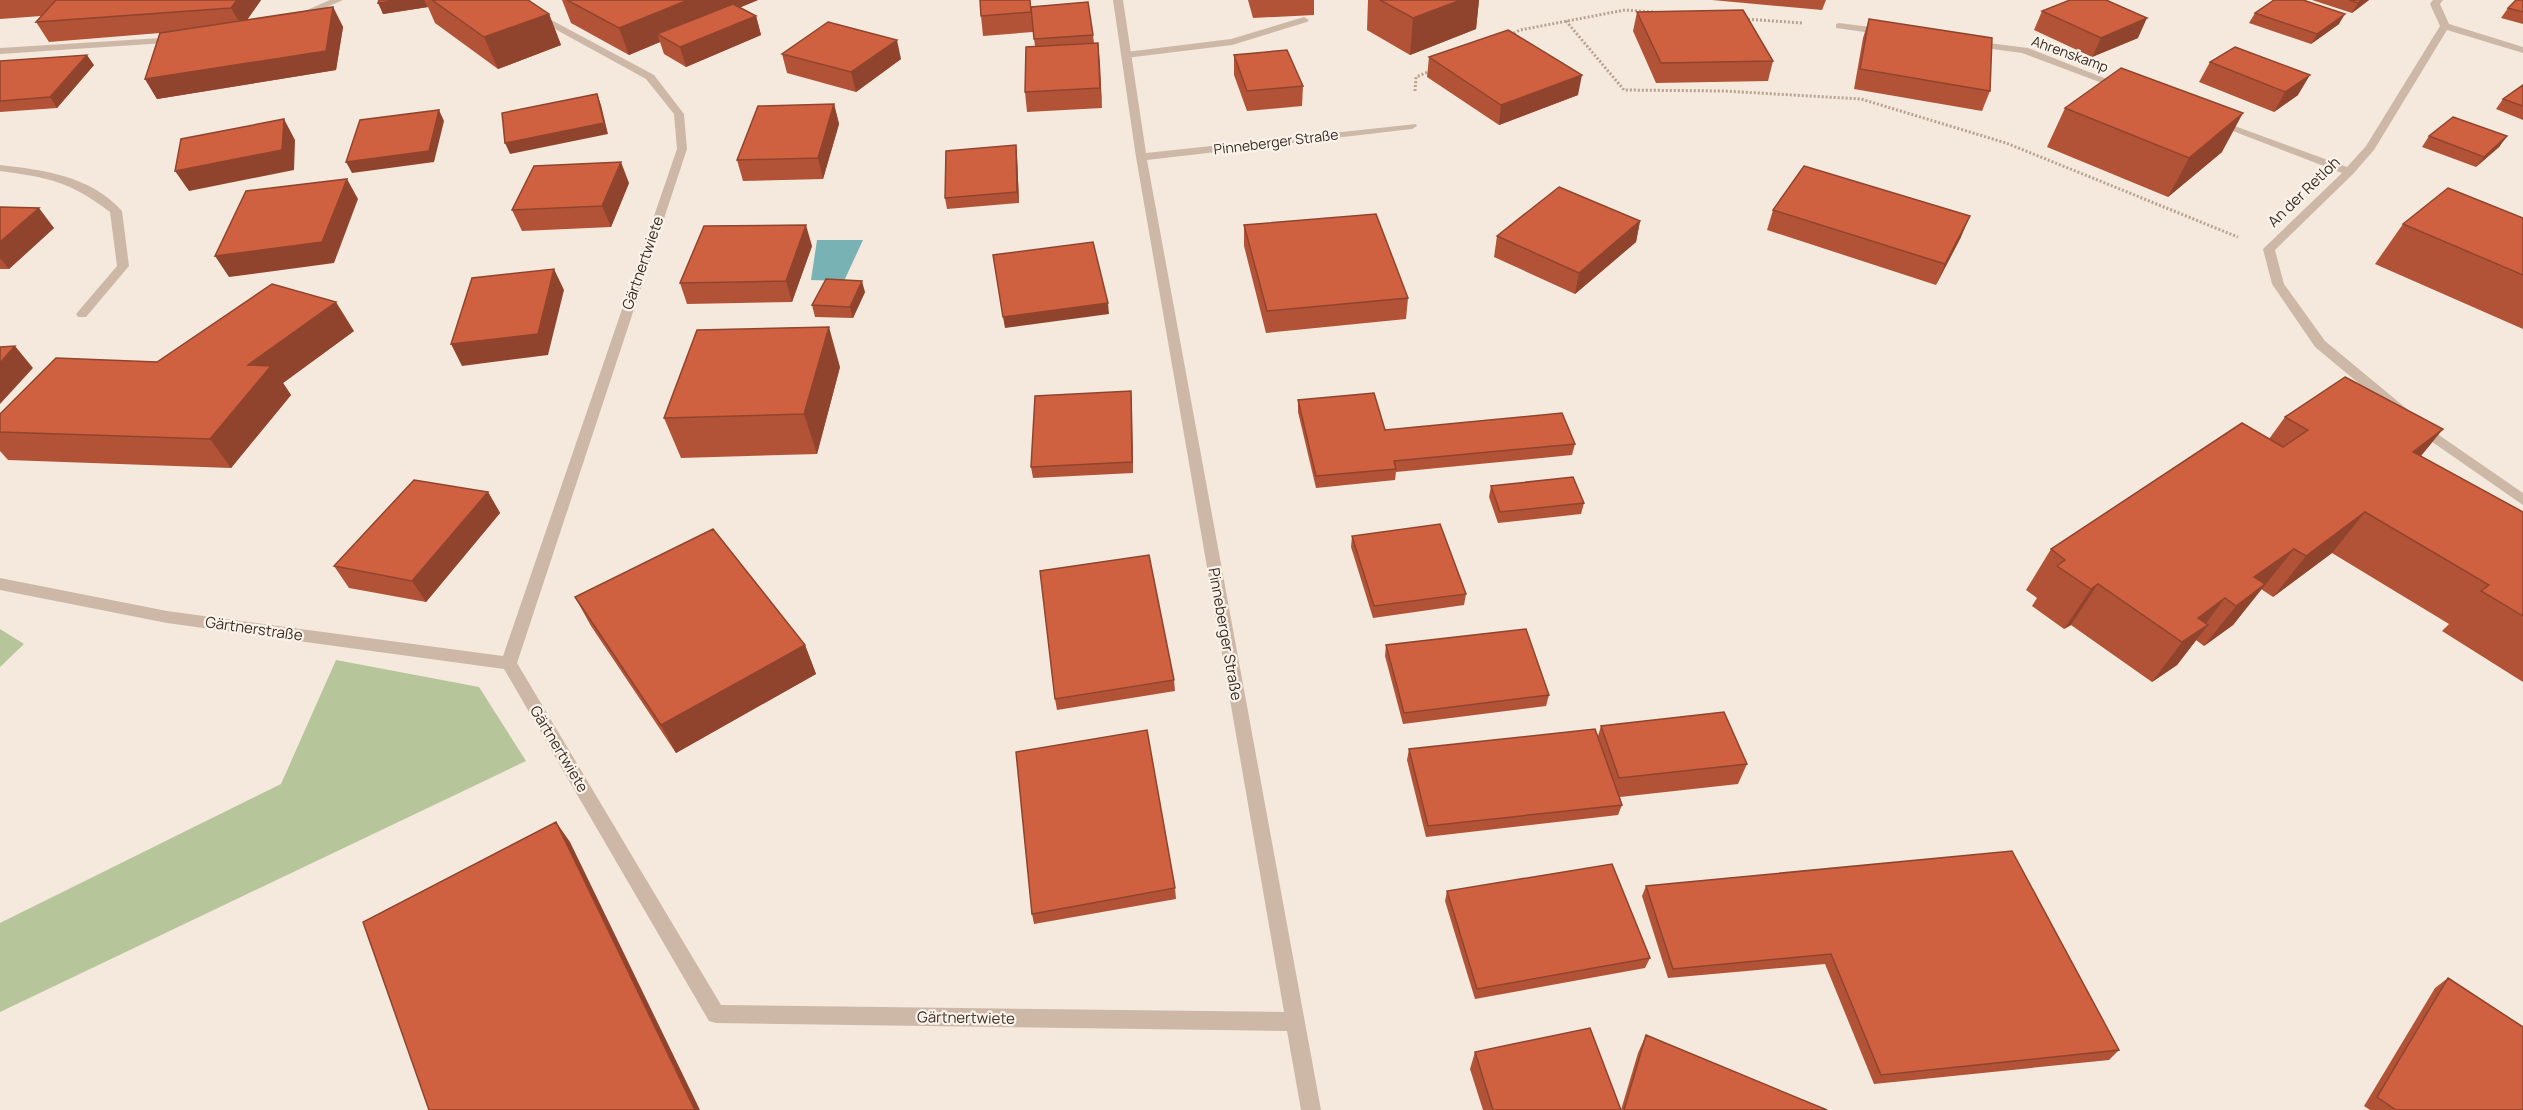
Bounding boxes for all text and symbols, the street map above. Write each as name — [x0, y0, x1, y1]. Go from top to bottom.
street label: Ahrenskamp — [2029, 31, 2111, 76]
street label: Pinneberger Straße — [1213, 124, 1339, 159]
street label: An der Retloh — [2263, 152, 2344, 231]
street label: Gärtnertwiete — [617, 213, 668, 312]
street label: Pinneberger Straße — [1203, 566, 1248, 702]
street label: Gärtnerstraße — [204, 611, 304, 646]
street label: Gärtnertwiete — [525, 701, 594, 796]
street label: Gärtnertwiete — [917, 1006, 1015, 1029]

